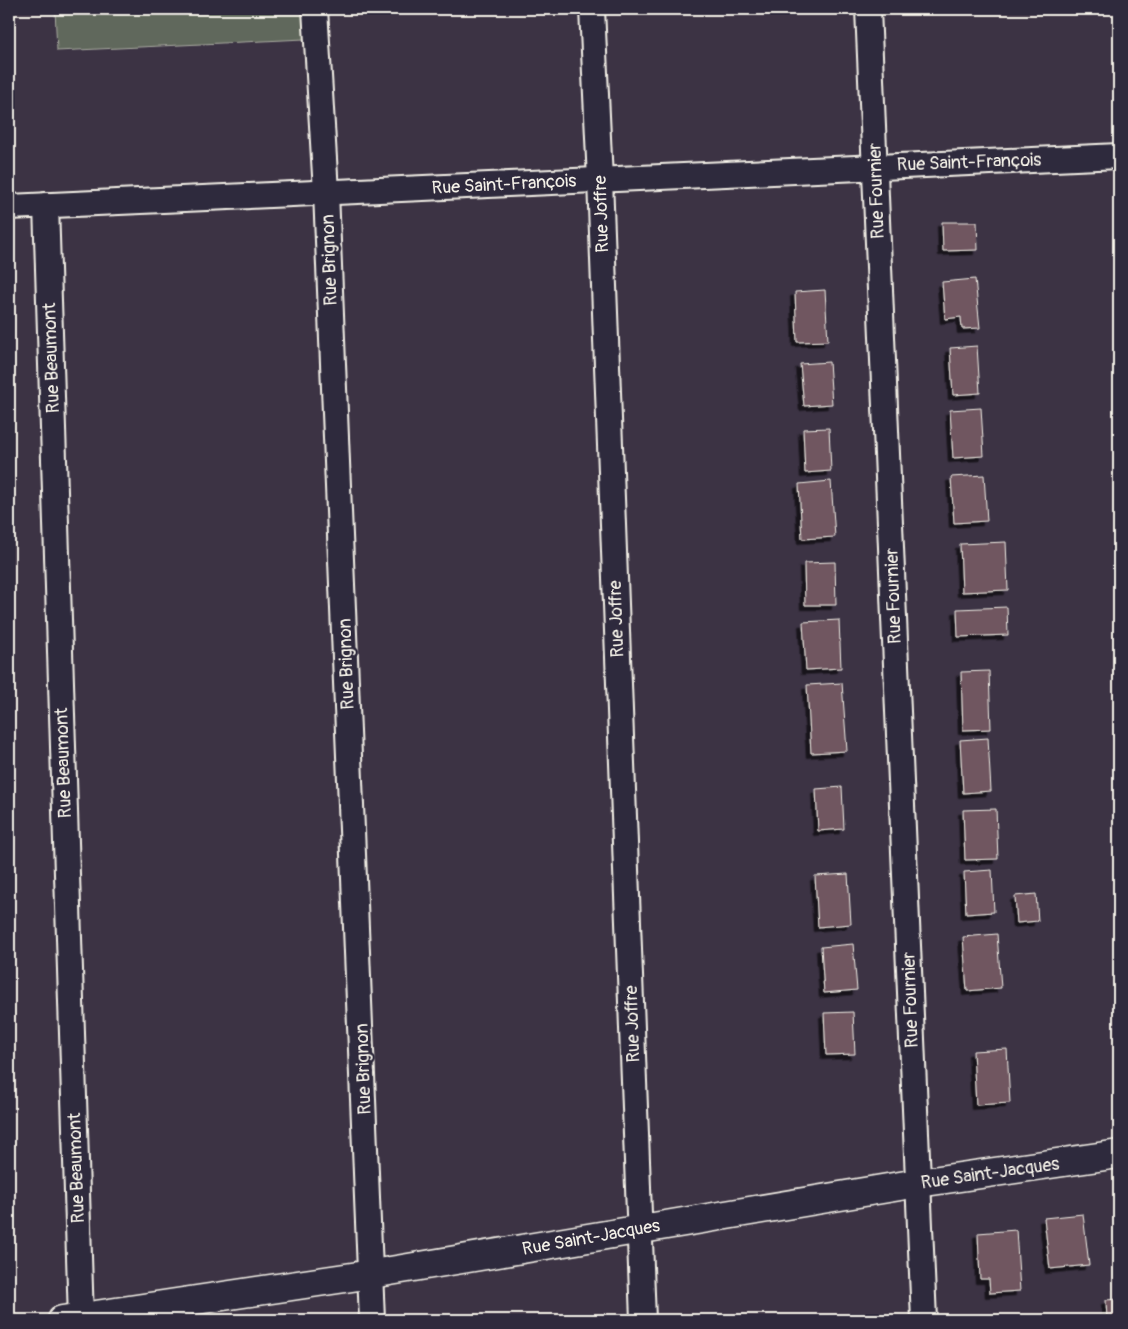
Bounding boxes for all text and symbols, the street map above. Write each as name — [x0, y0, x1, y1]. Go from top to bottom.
street label: Rue Fournier — [863, 142, 890, 239]
street label: Rue Saint-François — [896, 148, 1042, 177]
street label: Rue Saint-François — [431, 169, 577, 200]
street label: Rue Joffre — [589, 175, 614, 253]
street label: Rue Brignon — [316, 214, 343, 306]
street label: Rue Beaumont — [38, 302, 65, 414]
street label: Rue Fournier — [880, 547, 907, 644]
street label: Rue Joffre — [604, 580, 629, 658]
street label: Rue Brignon — [333, 618, 360, 710]
street label: Rue Beaumont — [50, 707, 77, 819]
street label: Rue Fournier — [897, 951, 924, 1048]
street label: Rue Joffre — [620, 985, 645, 1063]
street label: Rue Brignon — [350, 1023, 377, 1115]
street label: Rue Beaumont — [63, 1112, 90, 1224]
street label: Rue Saint-Jacques — [919, 1152, 1061, 1195]
street label: Rue Saint-Jacques — [520, 1214, 662, 1261]

